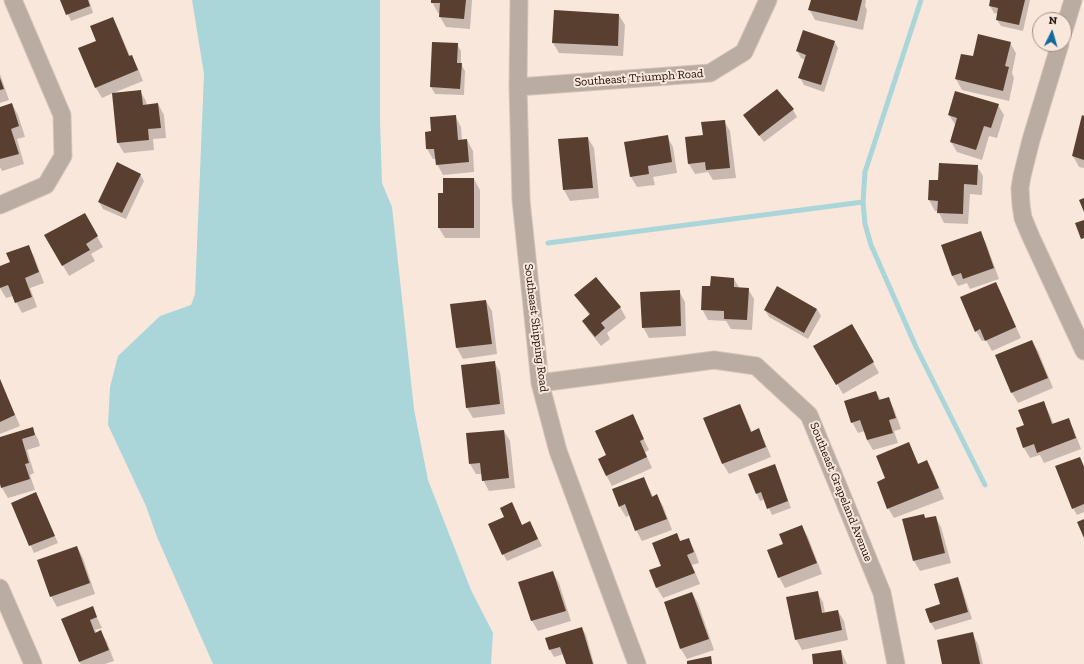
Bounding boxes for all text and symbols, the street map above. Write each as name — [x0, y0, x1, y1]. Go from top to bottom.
north arrow — [1032, 12, 1072, 52]
text: N — [1048, 14, 1058, 27]
street label: Southeast Triumph Road — [574, 66, 704, 90]
street label: Southeast Shipping Road — [521, 263, 551, 393]
street label: Southeast Grapeland Avenue — [806, 420, 876, 564]

